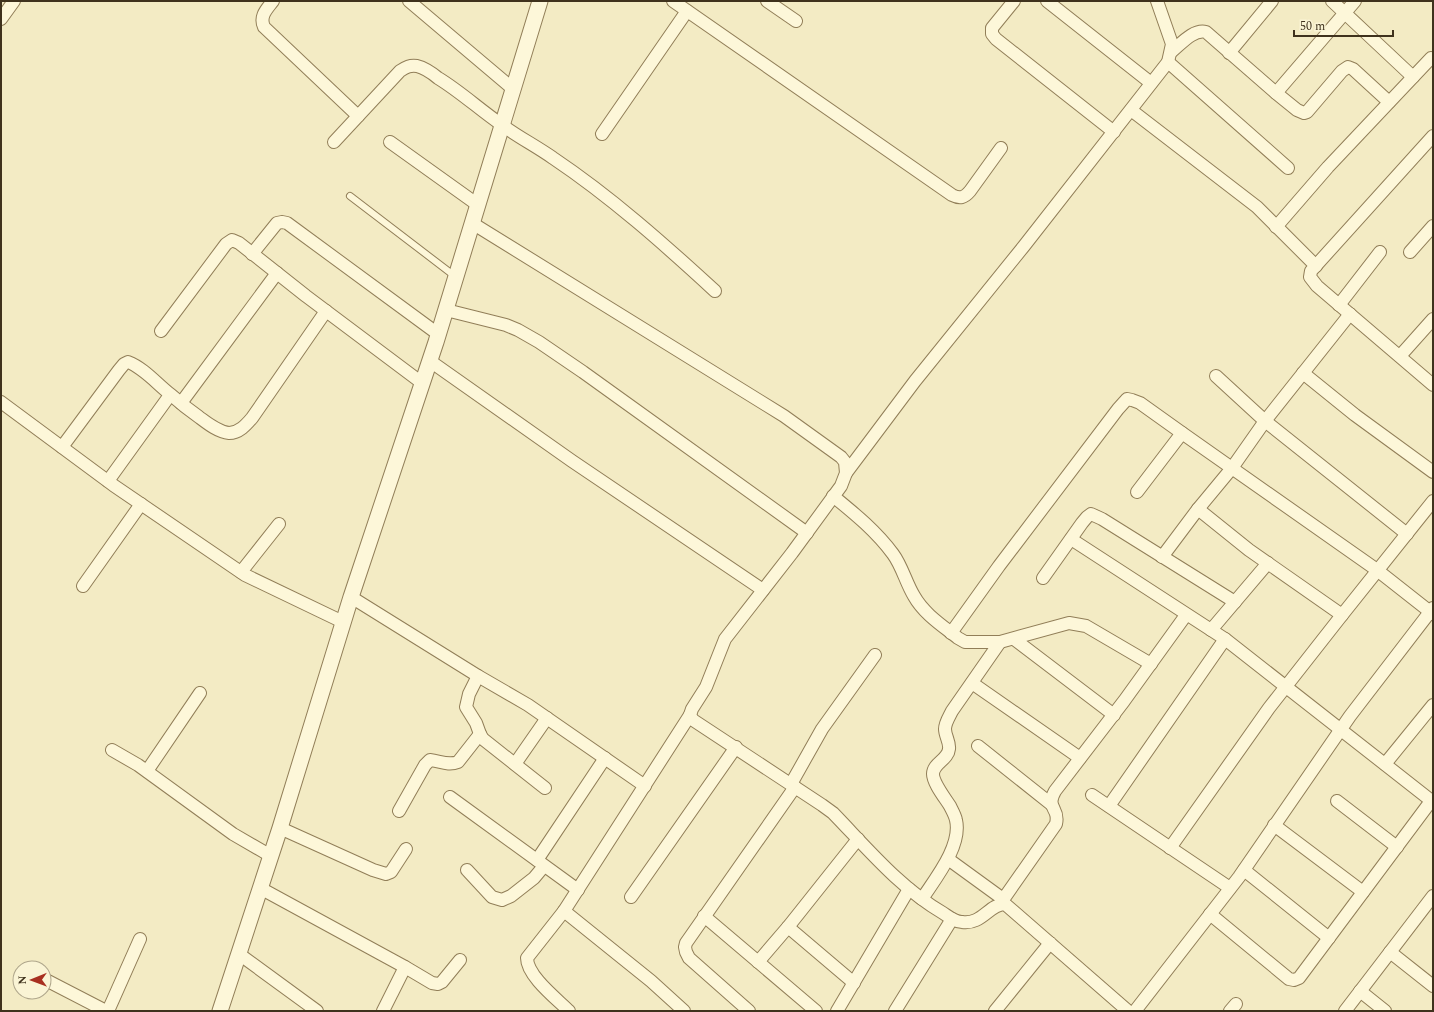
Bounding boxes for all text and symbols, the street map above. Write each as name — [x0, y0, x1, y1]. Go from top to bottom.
scale bar — [1294, 12, 1393, 38]
text: 50 m — [1300, 17, 1325, 36]
north arrow — [12, 960, 52, 1000]
text: N — [14, 976, 31, 985]

